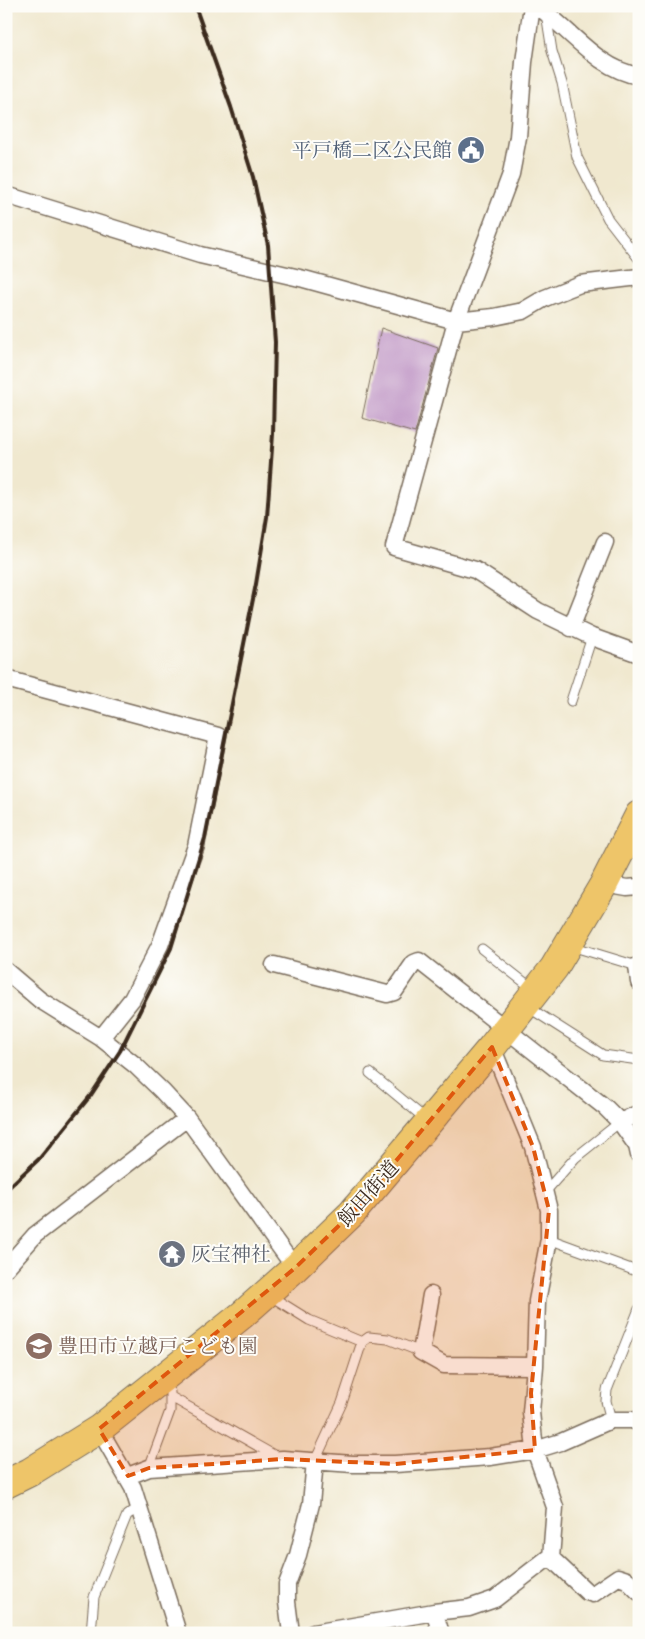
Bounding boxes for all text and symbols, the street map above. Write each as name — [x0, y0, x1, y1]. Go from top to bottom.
public building icon: 平戸橋二区公民館 — [456, 135, 486, 165]
place label: 平戸橋二区公民館 — [292, 138, 452, 166]
street label: 飯田街道 — [332, 1155, 407, 1233]
temple icon: 灰宝神社 — [157, 1239, 187, 1269]
place label: 灰宝神社 — [191, 1242, 271, 1270]
school or university icon: 豊田市立越戸こども園 — [24, 1331, 54, 1361]
place label: 豊田市立越戸こども園 — [58, 1334, 258, 1362]

